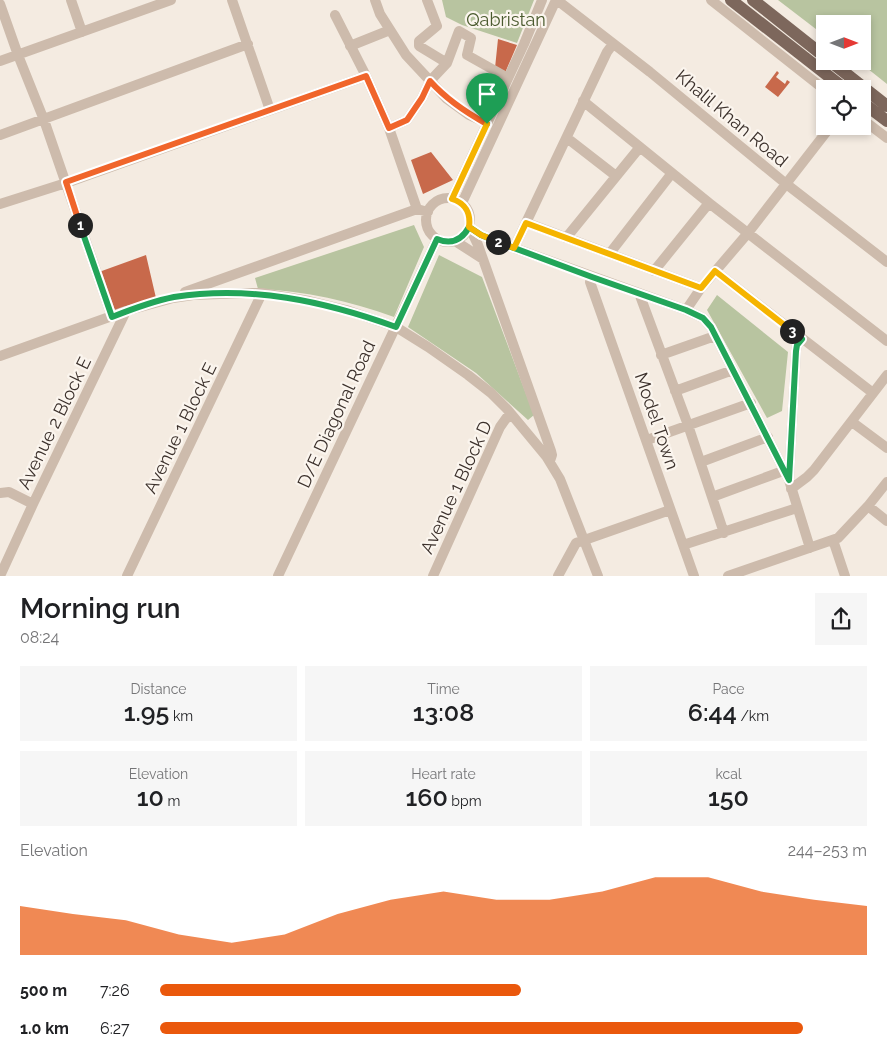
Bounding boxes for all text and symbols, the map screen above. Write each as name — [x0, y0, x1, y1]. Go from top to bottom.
park label: Qabristan — [466, 9, 546, 30]
north arrow — [816, 15, 871, 70]
map controls — [816, 15, 871, 135]
street label: Khalil Khan Road — [672, 65, 792, 171]
pin — [466, 73, 508, 124]
icon: arrive — [473, 80, 501, 108]
button: locate — [816, 80, 871, 135]
pin: 1 — [68, 212, 92, 238]
text: 1 — [77, 217, 84, 233]
pin: 2 — [486, 230, 510, 254]
text: 2 — [495, 234, 502, 250]
pin: 3 — [780, 318, 804, 344]
text: 3 — [789, 323, 796, 339]
street label: D/E Diagonal Road — [293, 337, 379, 491]
street label: Avenue 2 Block E — [13, 354, 95, 492]
street label: Avenue 1 Block E — [139, 359, 221, 497]
street label: Model Town — [631, 370, 683, 472]
street label: Avenue 1 Block D — [416, 417, 496, 557]
text: Morning run — [20, 592, 180, 625]
button: share — [815, 593, 867, 645]
text: 08:24 — [20, 628, 59, 647]
text: Distance — [130, 681, 187, 697]
text: Time — [427, 681, 460, 697]
text: Pace — [712, 681, 745, 697]
text: 1.95 — [124, 697, 169, 727]
text: 13:08 — [413, 697, 474, 727]
text: 6:44 — [688, 697, 737, 727]
text: km — [169, 708, 193, 724]
text: /km — [737, 708, 769, 724]
text: Elevation — [129, 766, 188, 782]
text: Heart rate — [411, 766, 476, 782]
text: kcal — [715, 766, 742, 782]
text: 10 — [137, 782, 164, 812]
text: 160 — [405, 782, 448, 812]
text: 150 — [708, 782, 749, 812]
text: m — [164, 793, 180, 809]
text: bpm — [448, 793, 482, 809]
text: Elevation — [20, 841, 88, 860]
text: 244–253 m — [788, 841, 867, 860]
text: 500 m — [20, 981, 67, 1000]
text: 7:26 — [100, 981, 130, 1000]
text: 1.0 km — [20, 1019, 69, 1038]
text: 6:27 — [100, 1019, 130, 1038]

